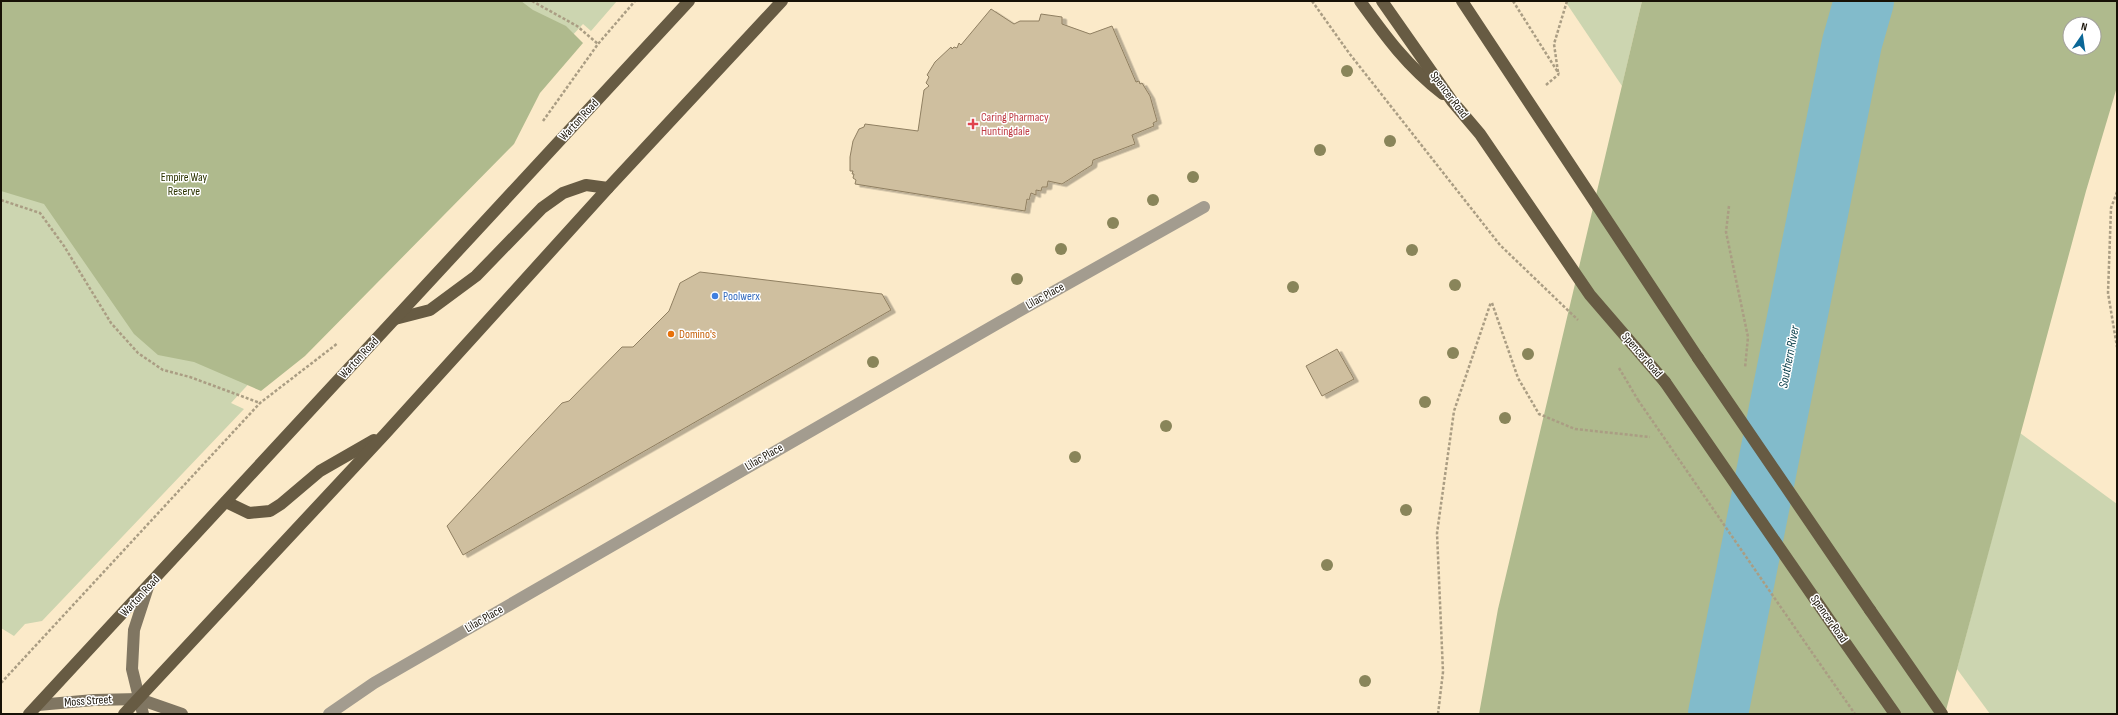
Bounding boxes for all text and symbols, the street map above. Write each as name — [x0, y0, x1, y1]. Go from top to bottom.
north arrow — [2062, 16, 2102, 56]
text: N — [2080, 20, 2089, 34]
street label: Spencer Road — [1426, 69, 1472, 121]
street label: Warton Road — [556, 96, 602, 144]
place label: Caring Pharmacy Huntingdale — [981, 110, 1049, 139]
marker: Caring Pharmacy Huntingdale — [968, 119, 978, 129]
park label: Empire Way Reserve — [161, 170, 208, 199]
street label: Lilac Place — [1023, 279, 1067, 313]
place label: Poolwerx — [723, 289, 760, 304]
marker: Poolwerx — [710, 291, 720, 301]
water label: Southern River — [1775, 323, 1803, 390]
place label: Domino's — [679, 327, 716, 342]
marker: Domino's — [666, 329, 676, 339]
street label: Spencer Road — [1618, 329, 1666, 381]
street label: Warton Road — [336, 334, 382, 382]
street label: Lilac Place — [742, 440, 786, 474]
street label: Warton Road — [117, 572, 163, 620]
street label: Spencer Road — [1807, 592, 1851, 646]
street label: Lilac Place — [462, 602, 506, 636]
street label: Moss Street — [64, 692, 113, 710]

